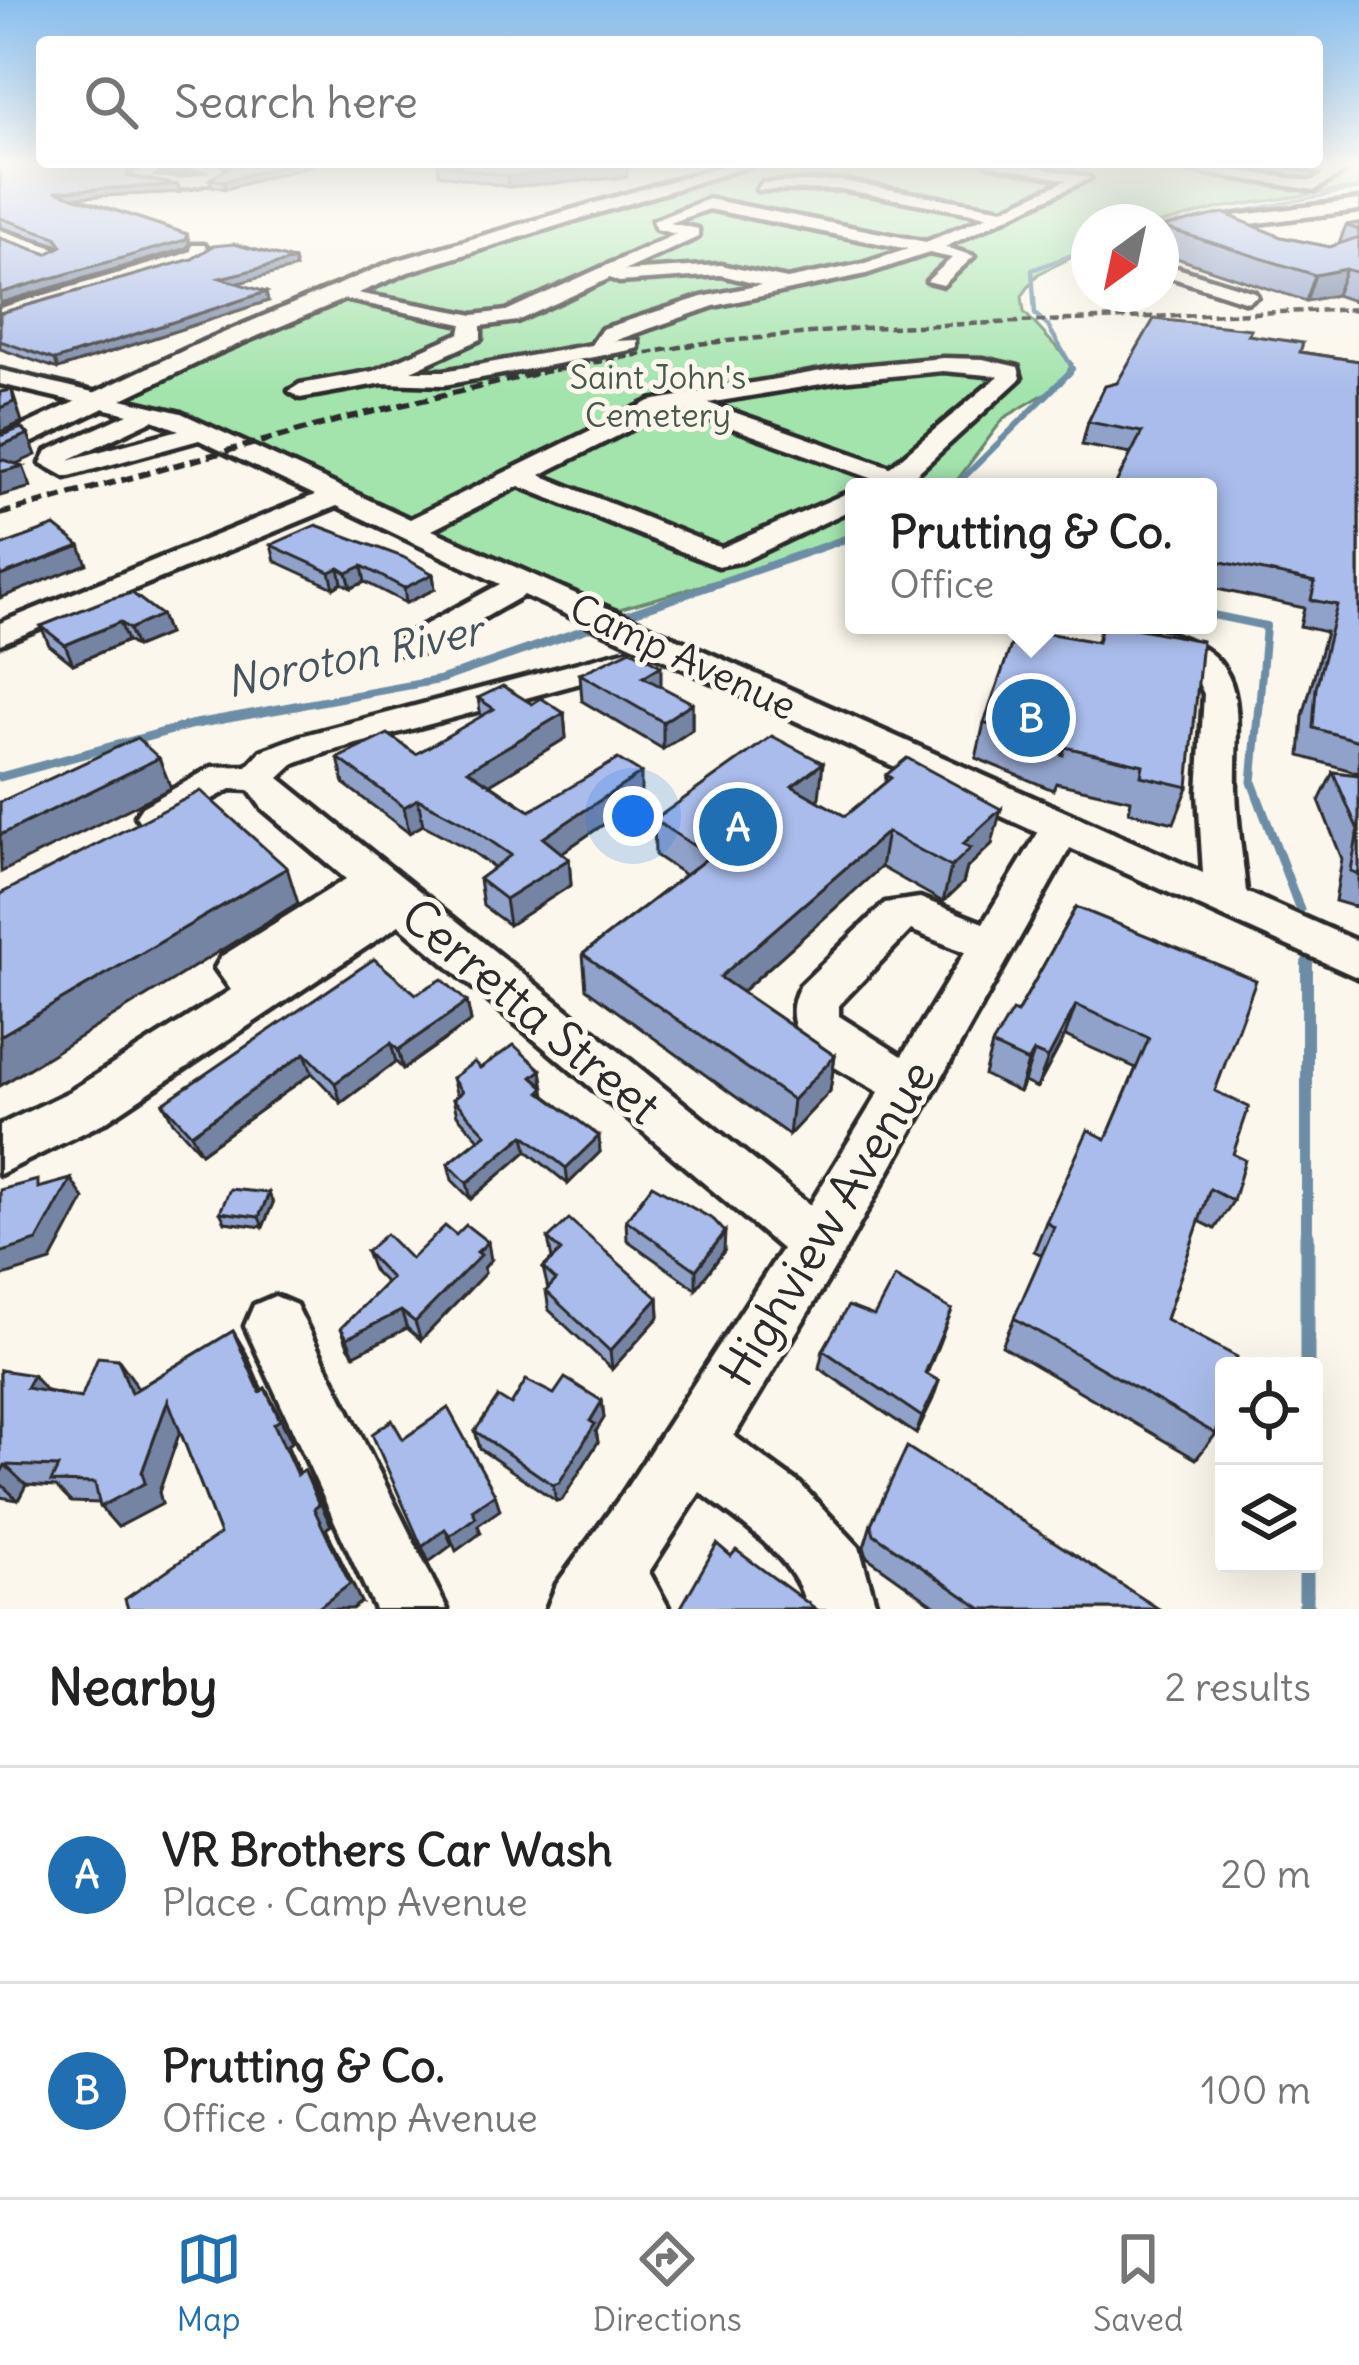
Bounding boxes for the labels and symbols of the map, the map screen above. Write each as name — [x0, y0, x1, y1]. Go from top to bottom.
north arrow — [1071, 204, 1179, 312]
park label: Saint John's Cemetery — [570, 356, 746, 436]
street label: Camp Avenue — [562, 583, 804, 731]
water label: Noroton River — [221, 602, 492, 709]
pin: B — [992, 673, 1070, 763]
pin: A — [699, 782, 777, 872]
your location — [603, 786, 663, 846]
street label: Cerretta Street — [389, 885, 673, 1137]
street label: Highview Avenue — [706, 1049, 948, 1397]

